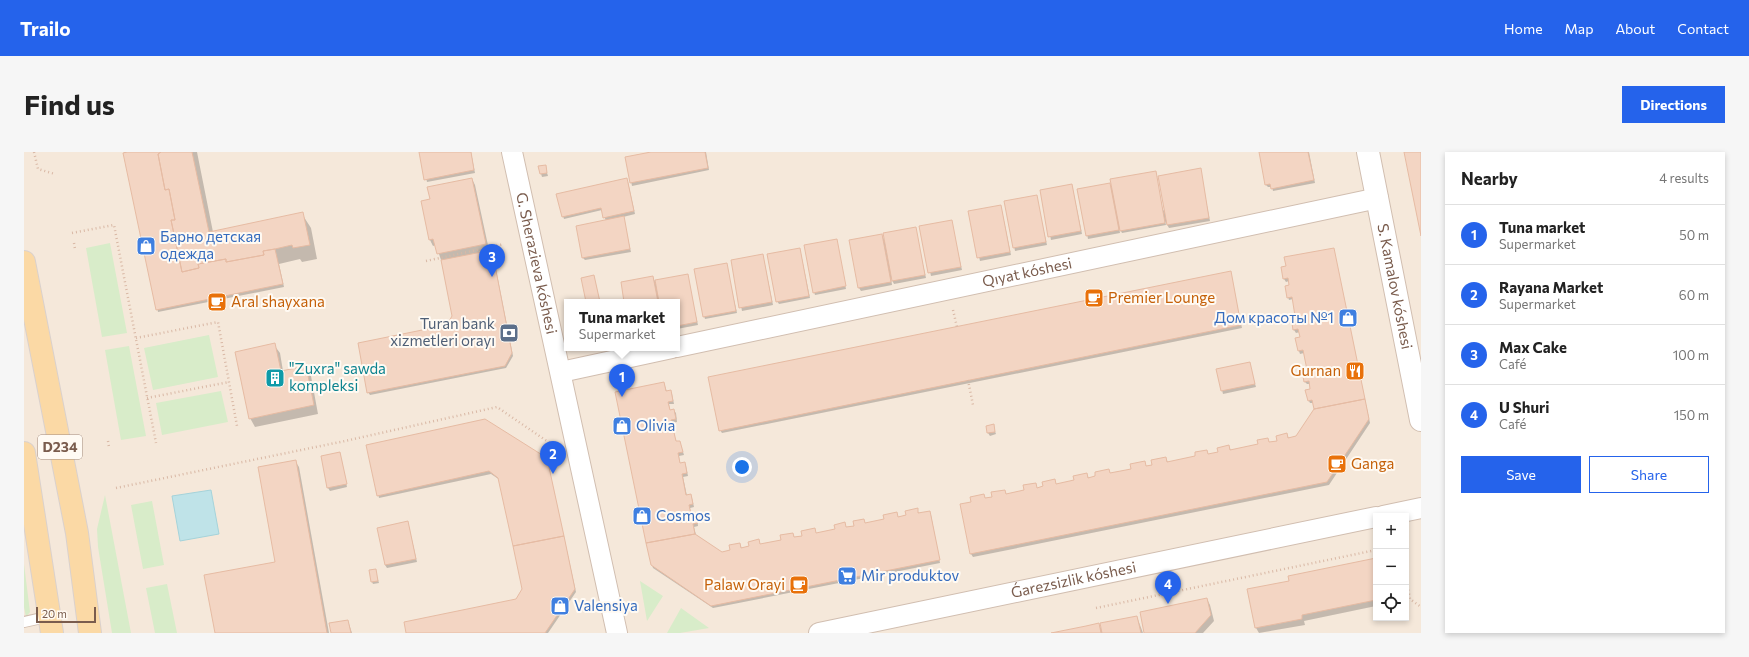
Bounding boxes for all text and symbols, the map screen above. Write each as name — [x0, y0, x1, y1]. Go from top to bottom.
text: Trailo — [20, 17, 71, 40]
text: Home — [1504, 20, 1543, 37]
text: Map — [1565, 20, 1593, 37]
text: About — [1615, 20, 1655, 37]
text: Contact — [1677, 20, 1729, 37]
button: Directions — [1622, 86, 1725, 123]
text: Find us — [24, 87, 115, 121]
text: Nearby — [1461, 168, 1518, 189]
text: 4 results — [1659, 170, 1709, 186]
street label: G. Sherazieva kóshesi — [513, 191, 561, 336]
text: Tuna market — [1499, 218, 1585, 236]
street label: S. Kamalov kóshesi — [1374, 222, 1417, 351]
place label: Барно детская одежда — [160, 227, 261, 262]
text: 1 — [1471, 227, 1477, 243]
text: 50 m — [1679, 227, 1709, 243]
shop icon: Барно детская одежда — [135, 235, 157, 257]
text: Supermarket — [1499, 236, 1576, 252]
pin: 3 — [479, 244, 505, 277]
street label: Qıyat kóshesi — [980, 253, 1073, 290]
text: Rayana Market — [1499, 278, 1603, 296]
cafe icon: Premier Lounge — [1083, 287, 1105, 309]
text: 2 — [1470, 287, 1478, 303]
text: 60 m — [1679, 287, 1709, 303]
place label: Premier Lounge — [1108, 288, 1215, 306]
cafe icon: Aral shayxana — [206, 291, 228, 313]
place label: Aral shayxana — [231, 292, 325, 310]
text: Supermarket — [1499, 296, 1576, 312]
popup — [564, 299, 680, 351]
shop icon: Дом красоты №1 — [1337, 307, 1359, 329]
text: Tuna market — [579, 308, 665, 326]
place label: Дом красоты №1 — [1214, 308, 1334, 326]
place label: Turan bank xizmetleri orayı — [390, 314, 495, 349]
bank icon: Turan bank xizmetleri orayı — [498, 322, 520, 344]
text: Supermarket — [579, 326, 656, 342]
text: Max Cake — [1499, 338, 1567, 356]
text: 3 — [1470, 347, 1478, 363]
text: 100 m — [1673, 347, 1709, 363]
text: Café — [1499, 356, 1526, 372]
place label: "Zuxra" sawda kompleksi — [289, 359, 386, 394]
restaurant icon: Gurnan — [1344, 360, 1366, 382]
place label: Gurnan — [1291, 361, 1341, 379]
pin: 1 — [609, 364, 635, 397]
building icon: "Zuxra" sawda kompleksi — [264, 367, 286, 389]
text: U Shuri — [1499, 398, 1549, 416]
text: 4 — [1470, 407, 1478, 423]
text: 150 m — [1674, 407, 1709, 423]
shop icon: Olivia — [611, 415, 633, 437]
place label: Olivia — [636, 416, 675, 434]
text: Café — [1499, 416, 1526, 432]
road number: D234 — [38, 435, 82, 459]
pin: 2 — [540, 441, 566, 474]
cafe icon: Ganga — [1326, 453, 1348, 475]
place label: Ganga — [1351, 454, 1394, 472]
button: Save — [1461, 456, 1581, 493]
button: Share — [1589, 456, 1709, 493]
your location — [732, 457, 752, 477]
shop icon: Cosmos — [631, 505, 653, 527]
place label: Cosmos — [656, 506, 711, 524]
map controls — [1373, 513, 1409, 621]
button: + — [1373, 513, 1409, 549]
button: − — [1373, 549, 1409, 585]
street label: Ǵarezsizlik kóshesi — [1009, 557, 1138, 601]
supermarket icon: Mir produktov — [836, 565, 858, 587]
place label: Mir produktov — [861, 566, 960, 584]
pin: 4 — [1155, 571, 1181, 604]
cafe icon: Palaw Orayi — [788, 574, 810, 596]
place label: Palaw Orayi — [704, 575, 785, 593]
button: locate — [1373, 585, 1409, 621]
shop icon: Valensiya — [549, 595, 571, 617]
place label: Valensiya — [574, 596, 638, 614]
scale bar — [36, 605, 96, 624]
text: 20 m — [42, 607, 67, 620]

